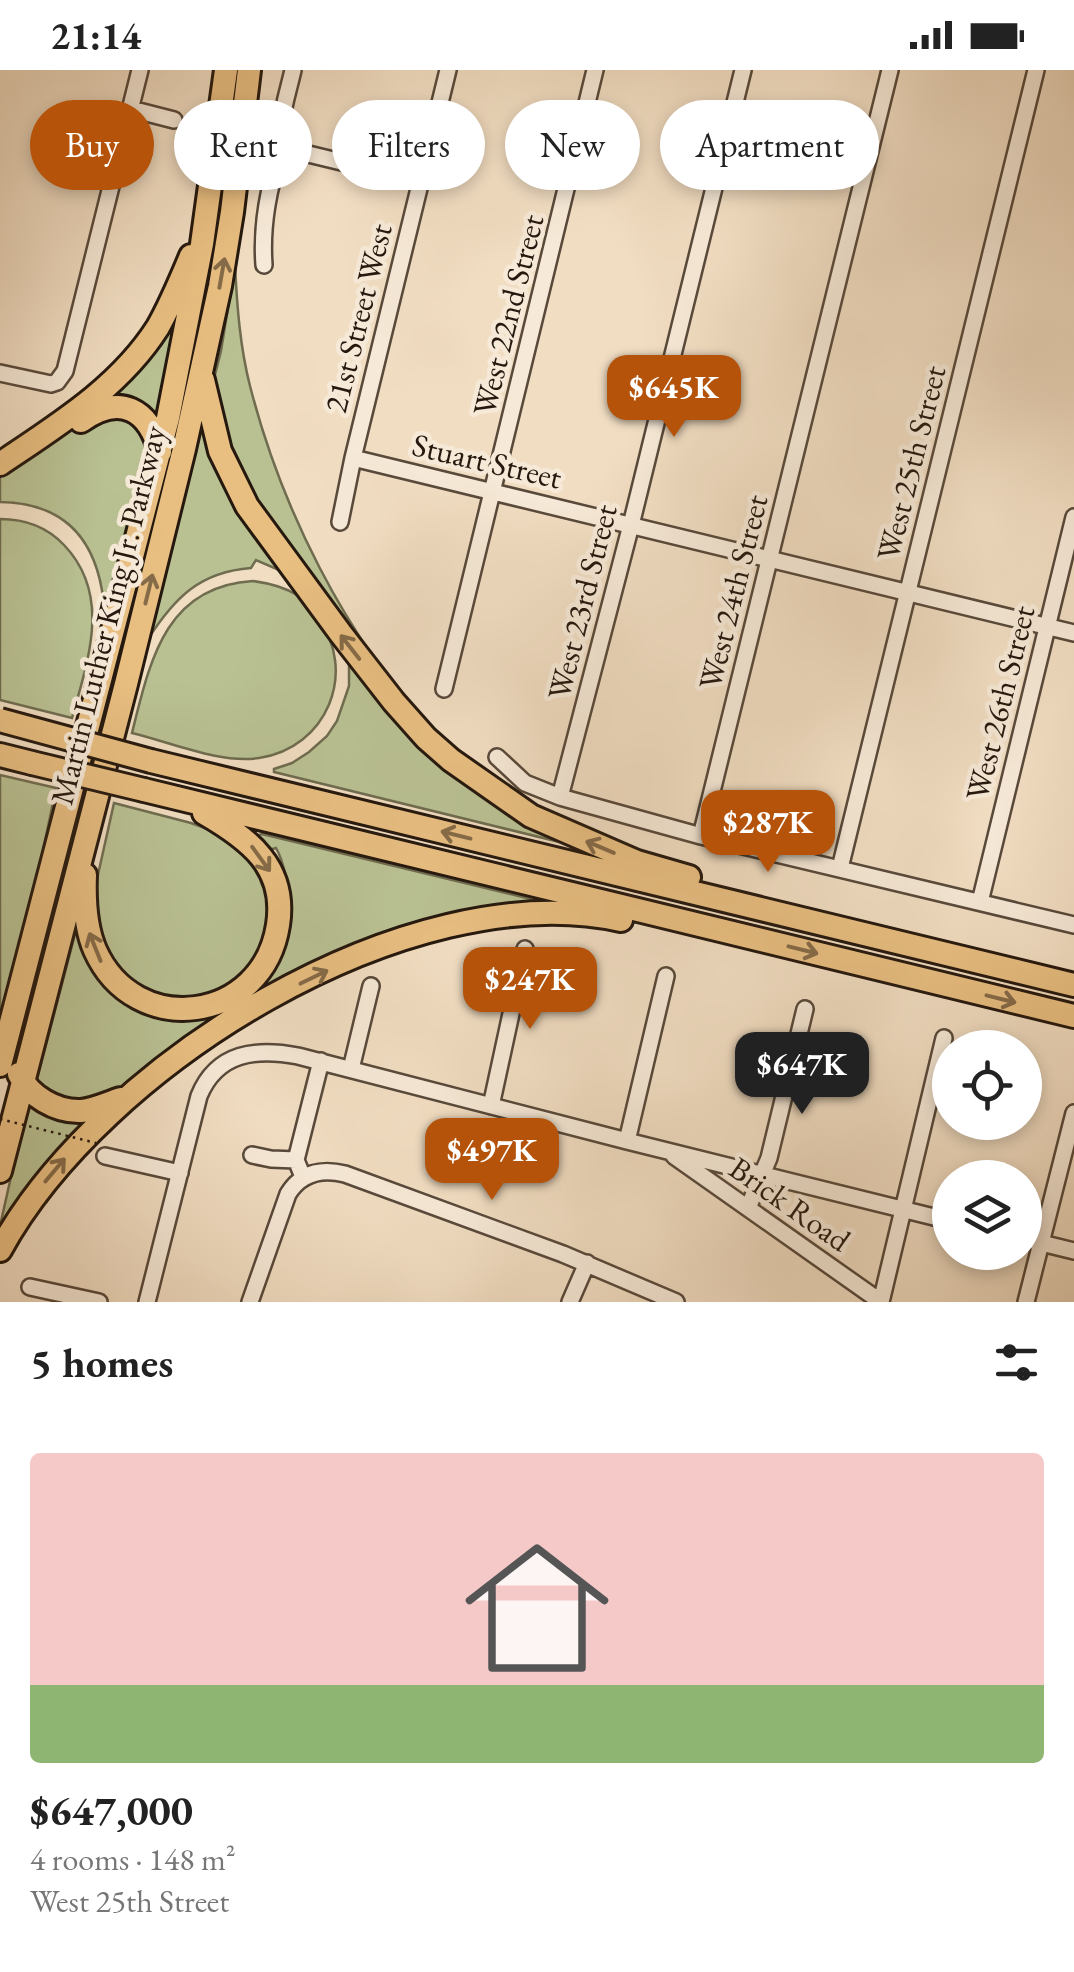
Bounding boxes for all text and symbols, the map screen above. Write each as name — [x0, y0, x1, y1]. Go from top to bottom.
text: 21:14 — [50, 11, 141, 60]
chip: Buy — [30, 100, 154, 190]
chip: Rent — [174, 100, 312, 190]
chip: Filters — [332, 100, 485, 190]
chip: New — [505, 100, 640, 190]
chip: Apartment — [660, 100, 879, 190]
street label: West 22nd Street — [463, 210, 553, 420]
street label: 21st Street West — [314, 219, 402, 417]
one-way arrow — [213, 257, 232, 289]
pin: $645K — [604, 355, 744, 440]
street label: West 25th Street — [867, 361, 955, 565]
text: $645K — [629, 366, 719, 408]
street label: Martin Luther King Jr. Parkway — [41, 420, 176, 809]
street label: Stuart Street — [408, 423, 566, 499]
street label: West 24th Street — [689, 490, 777, 694]
street label: West 23rd Street — [537, 500, 627, 704]
one-way arrow — [141, 574, 160, 605]
street label: West 26th Street — [956, 601, 1044, 805]
one-way arrow — [340, 634, 362, 660]
pin: $287K — [698, 790, 838, 875]
text: $287K — [723, 801, 813, 843]
one-way arrow — [441, 825, 473, 843]
one-way arrow — [585, 837, 616, 855]
one-way arrow — [251, 845, 272, 872]
one-way arrow — [85, 933, 103, 963]
one-way arrow — [786, 942, 818, 960]
pin: $247K — [460, 947, 600, 1032]
text: $247K — [485, 958, 575, 1000]
one-way arrow — [298, 966, 328, 985]
one-way arrow — [985, 990, 1016, 1009]
map controls — [932, 1030, 1042, 1270]
button: locate — [932, 1030, 1042, 1140]
pin: $647K — [732, 1032, 872, 1117]
text: $647K — [757, 1043, 847, 1085]
pin: $497K — [422, 1118, 562, 1203]
text: $497K — [447, 1129, 537, 1171]
street label: Brick Road — [721, 1147, 860, 1261]
one-way arrow — [44, 1157, 66, 1183]
button: layers — [932, 1160, 1042, 1270]
text: 5 homes — [30, 1335, 173, 1390]
icon: filters — [989, 1335, 1044, 1390]
icon: home — [447, 1518, 627, 1698]
text: $647,000 — [30, 1783, 193, 1838]
text: 4 rooms · 148 m² — [30, 1838, 236, 1880]
text: West 25th Street — [30, 1880, 229, 1922]

